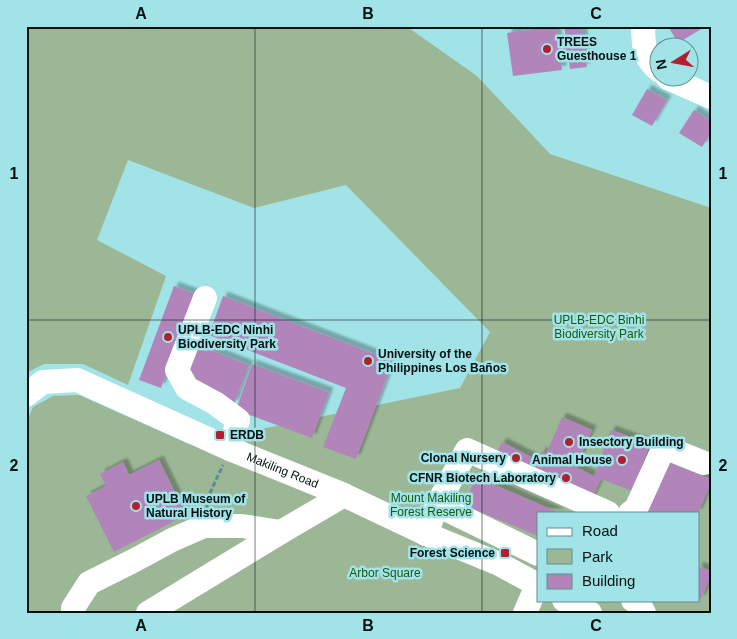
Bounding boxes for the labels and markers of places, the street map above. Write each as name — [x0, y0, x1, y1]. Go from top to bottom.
place label: TREES Guesthouse 1 — [557, 35, 637, 63]
marker: TREES Guesthouse 1 — [541, 43, 553, 55]
place label: UPLB-EDC Ninhi Biodiversity Park — [178, 323, 276, 351]
marker: UPLB-EDC Ninhi Biodiversity Park — [162, 331, 174, 343]
place label: University of the Philippines Los Baños — [378, 347, 507, 375]
marker: University of the Philippines Los Baños — [362, 355, 374, 367]
place label: ERDB — [230, 428, 264, 442]
marker: ERDB — [214, 429, 226, 441]
place label: Insectory Building — [579, 435, 684, 449]
marker: Insectory Building — [563, 436, 575, 448]
place label: Clonal Nursery — [421, 451, 506, 465]
marker: Clonal Nursery — [510, 452, 522, 464]
place label: Animal House — [532, 453, 612, 467]
marker: Animal House — [616, 454, 628, 466]
place label: CFNR Biotech Laboratory — [409, 471, 556, 485]
marker: CFNR Biotech Laboratory — [560, 472, 572, 484]
place label: UPLB Museum of Natural History — [146, 492, 246, 520]
marker: UPLB Museum of Natural History — [130, 500, 142, 512]
place label: Forest Science — [410, 546, 495, 560]
marker: Forest Science — [499, 547, 511, 559]

